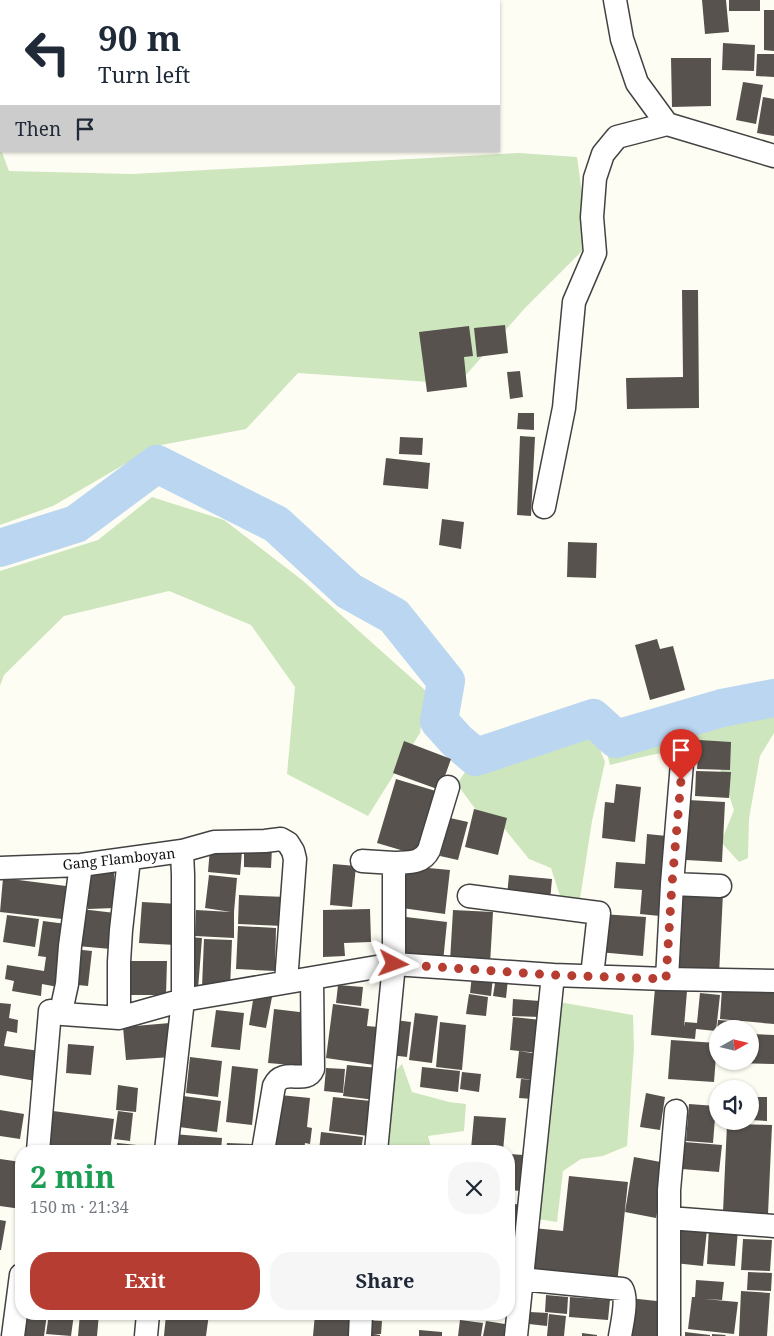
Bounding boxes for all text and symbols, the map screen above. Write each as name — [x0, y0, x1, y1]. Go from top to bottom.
text: 90 m — [98, 14, 181, 61]
icon: left — [15, 20, 80, 85]
text: Turn left — [98, 59, 190, 89]
icon: arrive — [71, 115, 99, 143]
text: Then — [15, 116, 61, 142]
pin — [660, 729, 702, 780]
icon: arrive — [667, 736, 695, 764]
street label: Gang Flamboyan — [62, 843, 176, 874]
position arrow — [367, 937, 419, 989]
north arrow — [709, 1020, 759, 1070]
map controls — [709, 1020, 759, 1130]
button: sound — [709, 1080, 759, 1130]
text: 2 min — [30, 1156, 115, 1197]
button: close — [448, 1162, 500, 1214]
text: 150 m · 21:34 — [30, 1196, 129, 1218]
button: Exit — [30, 1252, 260, 1310]
button: Share — [270, 1252, 500, 1310]

